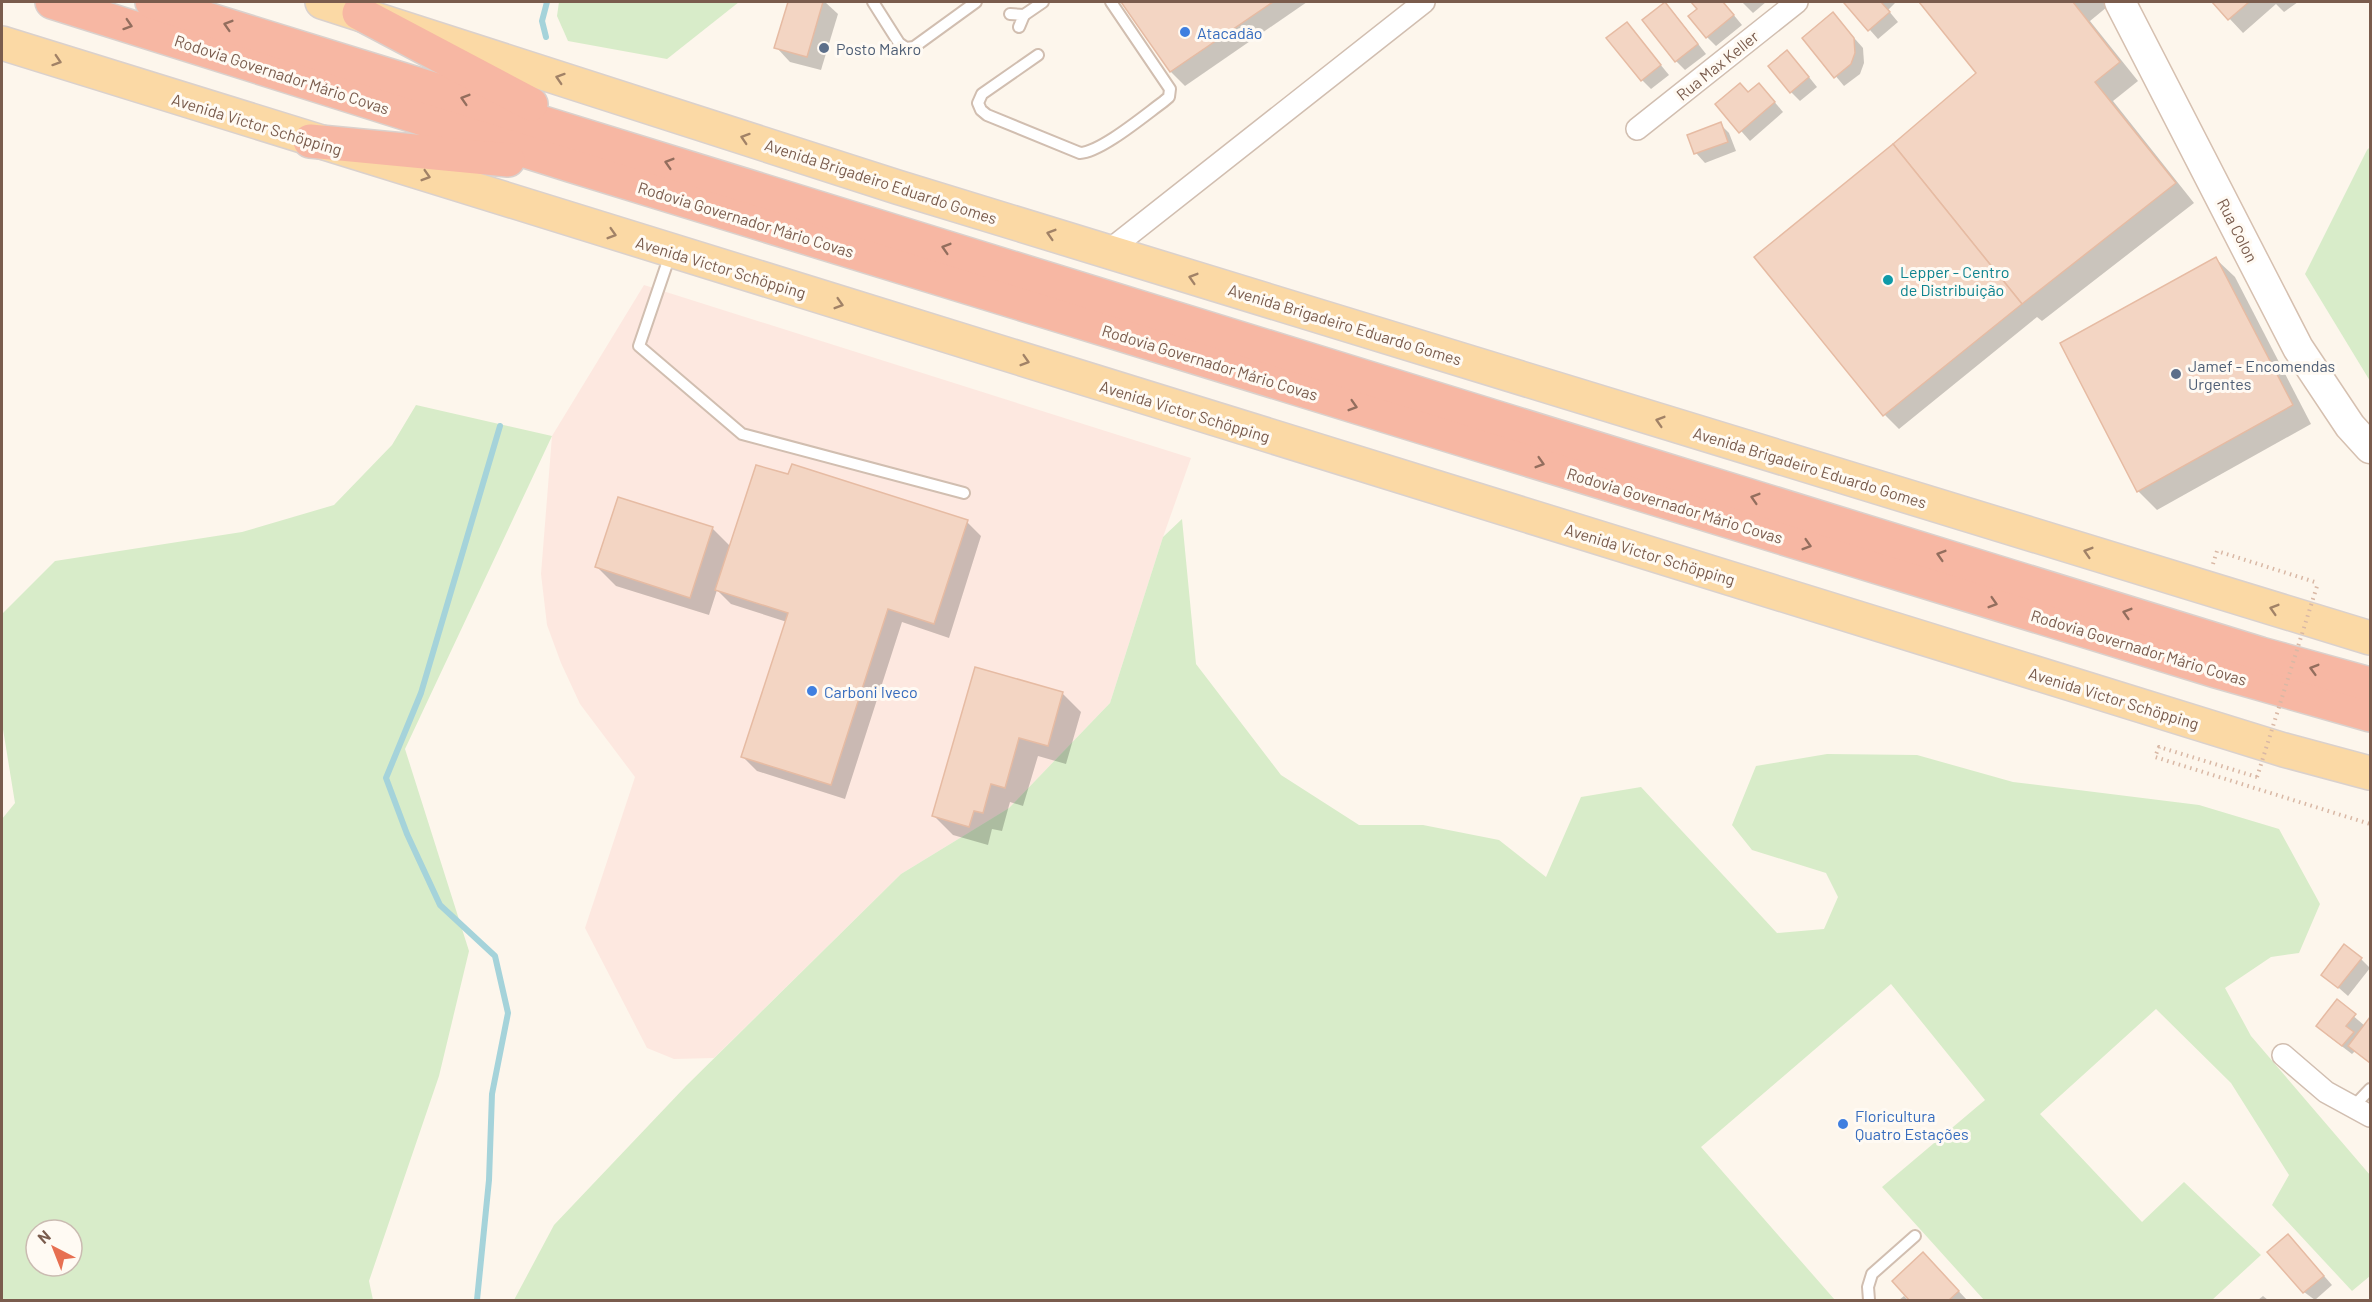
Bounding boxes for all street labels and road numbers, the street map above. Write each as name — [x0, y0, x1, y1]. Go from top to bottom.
street label: Rua Max Keller — [1672, 26, 1762, 104]
street label: Rodovia Governador Mário Covas — [172, 30, 392, 118]
street label: Avenida Victor Schöpping — [170, 89, 344, 159]
street label: Avenida Brigadeiro Eduardo Gomes — [763, 134, 999, 228]
street label: Rodovia Governador Mário Covas — [636, 177, 856, 261]
street label: Rua Colon — [2214, 195, 2262, 265]
street label: Avenida Victor Schöpping — [634, 232, 808, 302]
street label: Avenida Brigadeiro Eduardo Gomes — [1226, 279, 1464, 369]
street label: Rodovia Governador Mário Covas — [1100, 320, 1320, 404]
street label: Avenida Victor Schöpping — [1098, 376, 1272, 446]
street label: Avenida Brigadeiro Eduardo Gomes — [1691, 422, 1929, 512]
street label: Rodovia Governador Mário Covas — [1565, 463, 1785, 547]
street label: Avenida Victor Schöpping — [1563, 519, 1737, 589]
street label: Rodovia Governador Mário Covas — [2029, 605, 2249, 689]
street label: Avenida Victor Schöpping — [2027, 663, 2201, 733]

